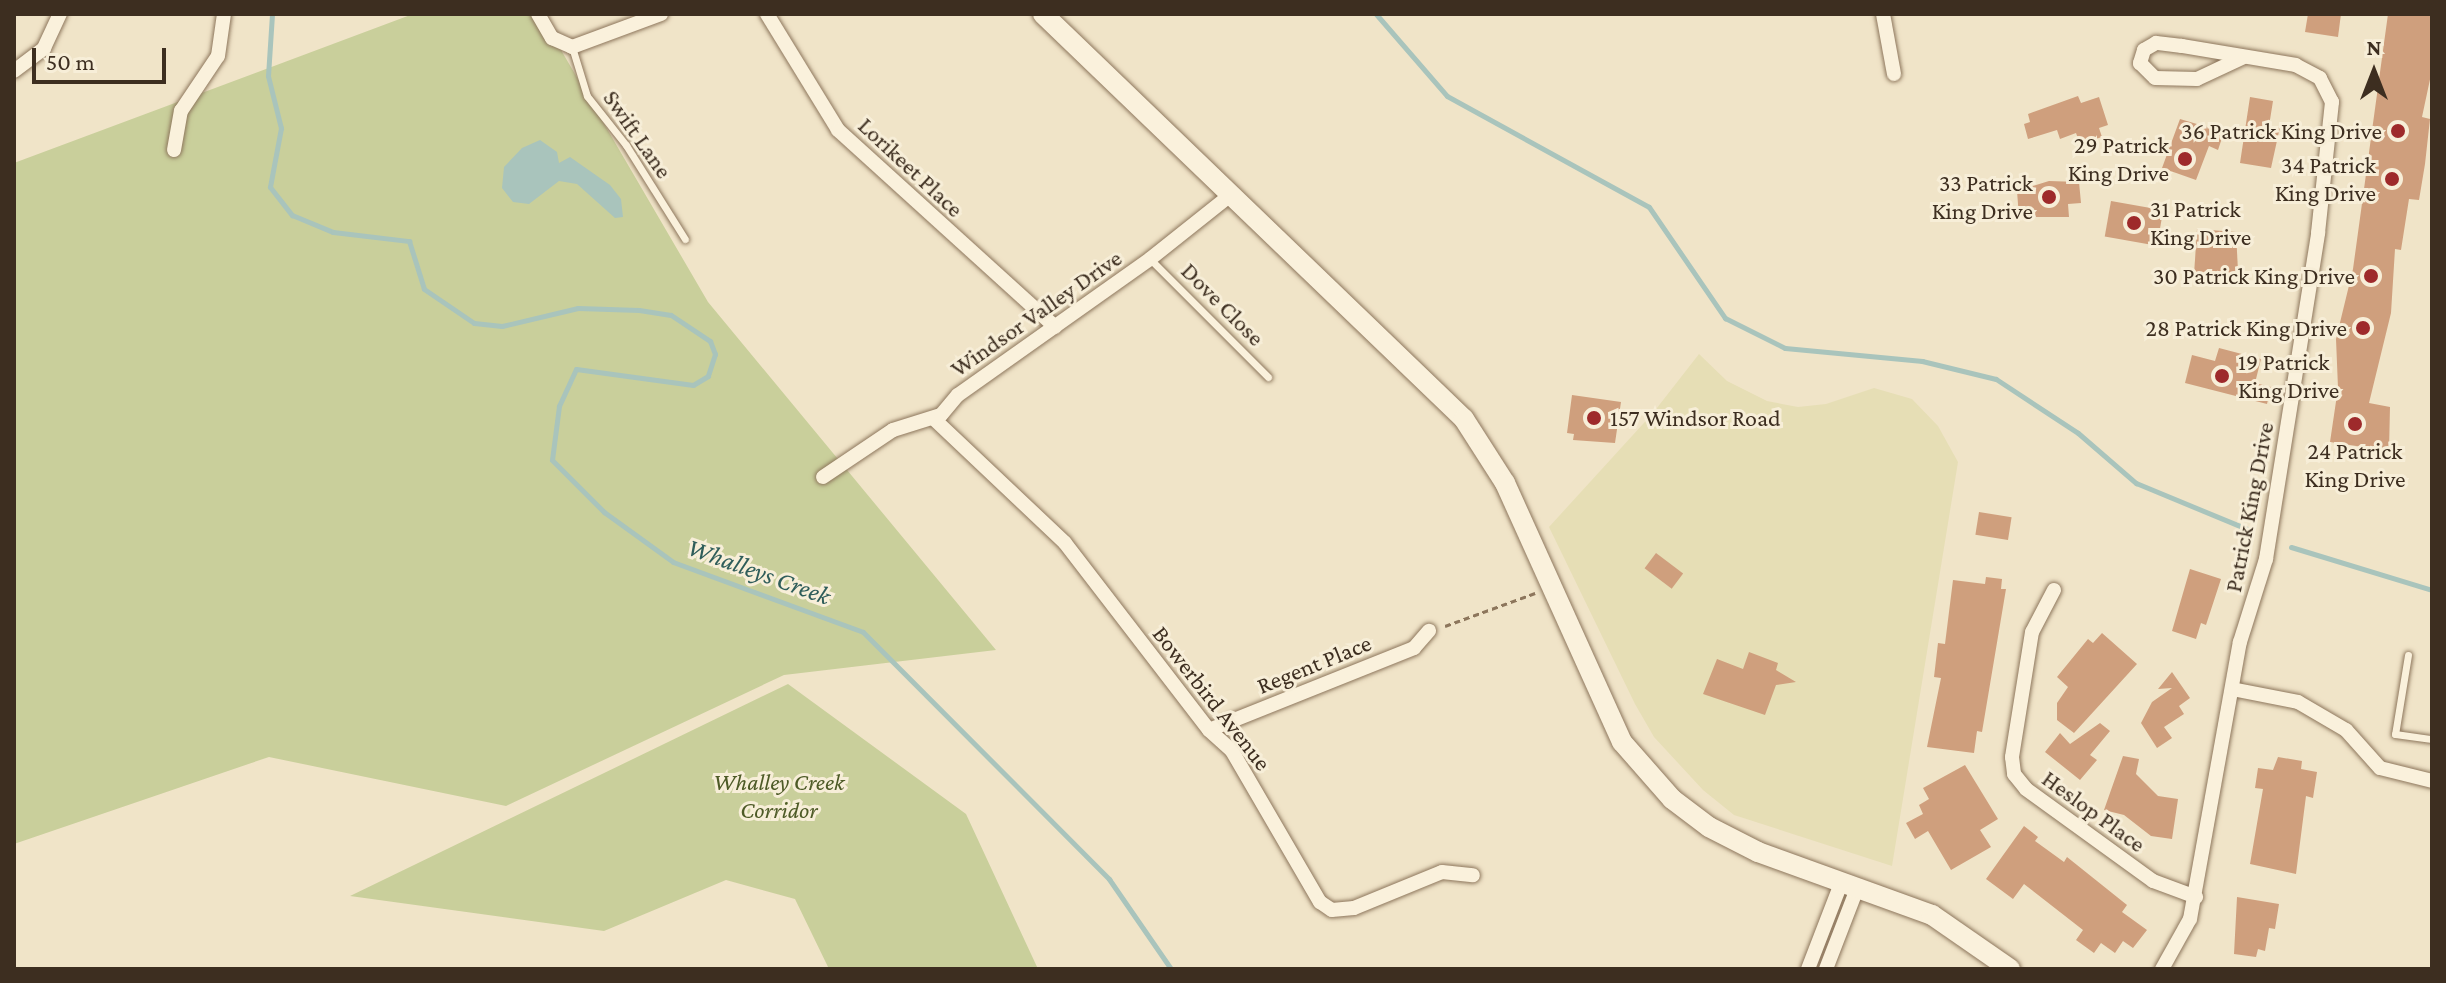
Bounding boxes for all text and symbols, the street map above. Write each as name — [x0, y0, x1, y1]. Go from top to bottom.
scale bar — [36, 32, 170, 82]
north arrow — [2334, 32, 2414, 112]
text: N — [2367, 35, 2382, 60]
text: 50 m — [46, 48, 95, 75]
street label: Swift Lane — [597, 84, 679, 184]
street label: Lorikeet Place — [852, 111, 970, 223]
place label: 36 Patrick King Drive — [2181, 117, 2382, 145]
marker: 36 Patrick King Drive — [2389, 122, 2407, 140]
place label: 29 Patrick King Drive — [2068, 131, 2169, 187]
marker: 29 Patrick King Drive — [2176, 150, 2194, 168]
place label: 34 Patrick King Drive — [2275, 151, 2376, 207]
place label: 33 Patrick King Drive — [1932, 169, 2033, 225]
marker: 34 Patrick King Drive — [2383, 170, 2401, 188]
marker: 33 Patrick King Drive — [2040, 188, 2058, 206]
place label: 31 Patrick King Drive — [2150, 195, 2251, 251]
marker: 31 Patrick King Drive — [2125, 214, 2143, 232]
street label: Windsor Valley Drive — [945, 243, 1127, 383]
street label: Dove Close — [1175, 256, 1271, 352]
place label: 30 Patrick King Drive — [2153, 262, 2355, 290]
marker: 30 Patrick King Drive — [2362, 267, 2380, 285]
place label: 28 Patrick King Drive — [2146, 314, 2347, 342]
marker: 28 Patrick King Drive — [2354, 319, 2372, 337]
place label: 19 Patrick King Drive — [2238, 348, 2339, 404]
marker: 19 Patrick King Drive — [2213, 367, 2231, 385]
place label: 157 Windsor Road — [1610, 404, 1781, 432]
marker: 157 Windsor Road — [1585, 409, 1603, 427]
marker: 24 Patrick King Drive — [2346, 415, 2364, 433]
street label: Patrick King Drive — [2218, 420, 2280, 594]
place label: 24 Patrick King Drive — [2304, 437, 2406, 493]
water label: Whalleys Creek — [683, 532, 835, 612]
street label: Bowerbird Avenue — [1147, 620, 1277, 776]
street label: Regent Place — [1253, 628, 1375, 700]
street label: Heslop Place — [2037, 764, 2151, 858]
park label: Whalley Creek Corridor — [713, 768, 845, 824]

